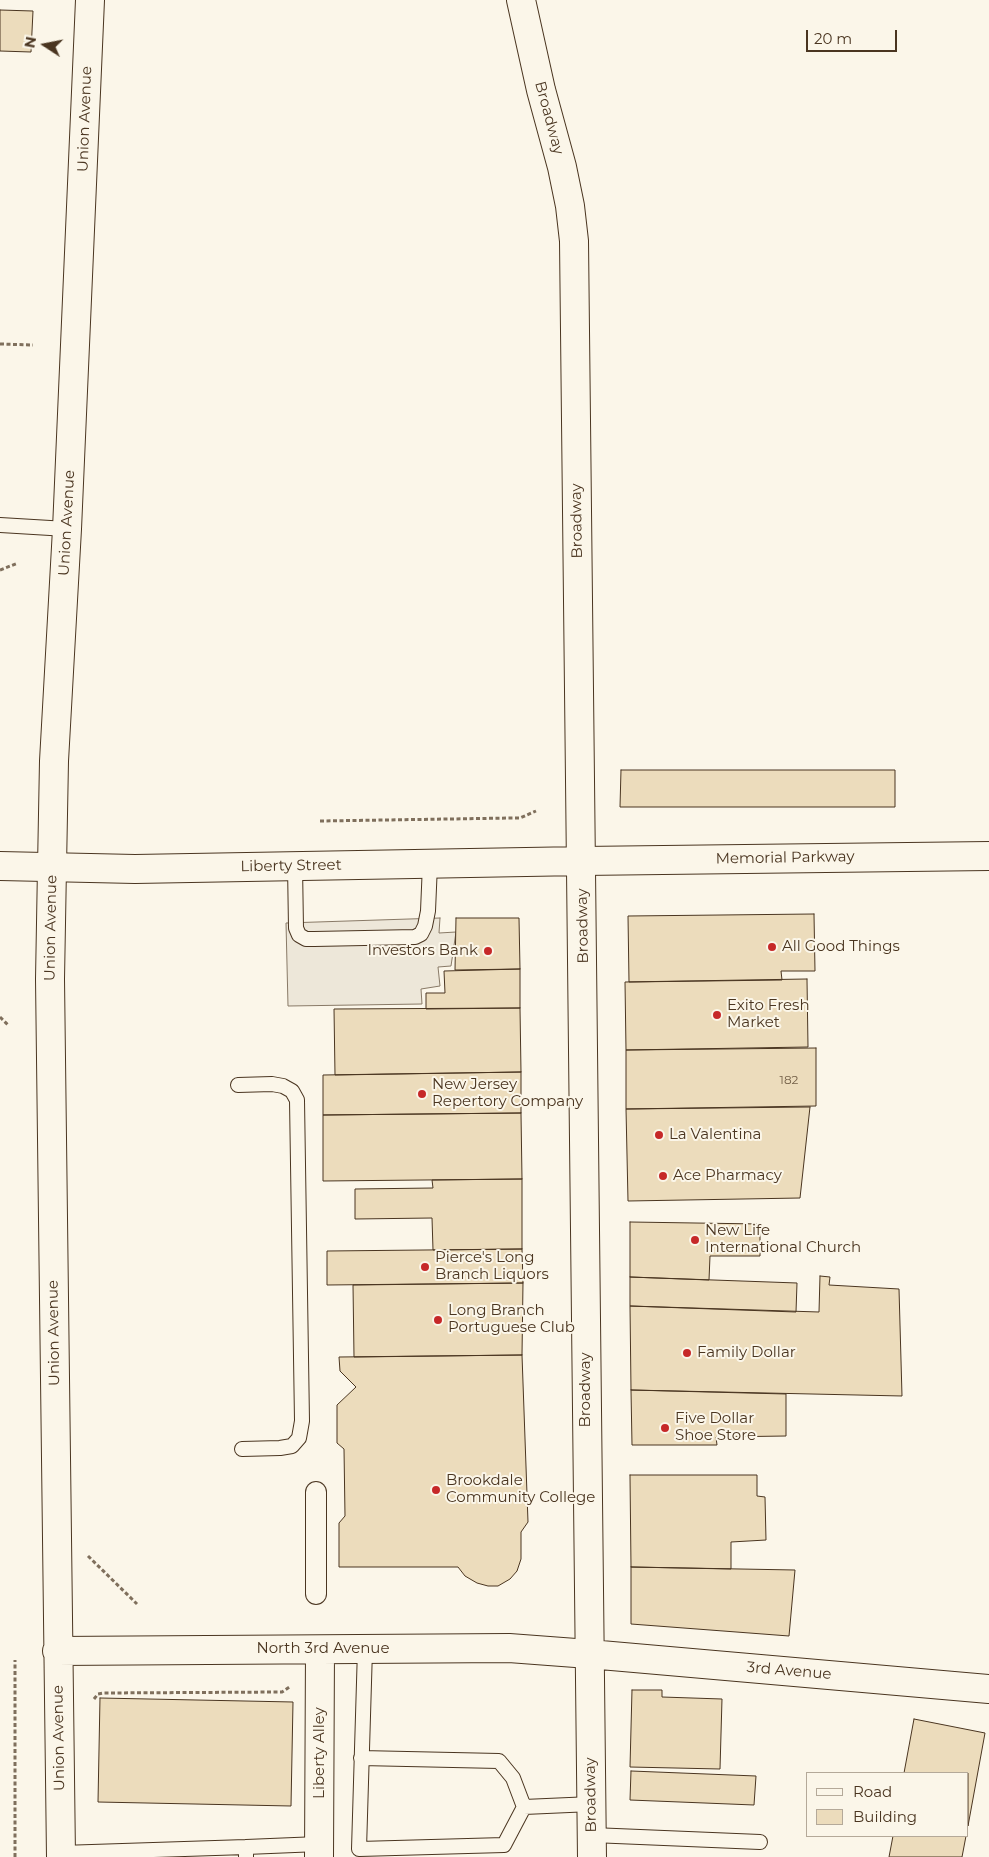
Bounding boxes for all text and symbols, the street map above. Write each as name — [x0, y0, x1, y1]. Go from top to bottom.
north arrow — [20, 20, 70, 70]
scale bar — [809, 20, 900, 52]
text: 20 m — [814, 29, 852, 48]
text: N — [20, 35, 40, 49]
street label: Union Avenue — [74, 66, 96, 172]
street label: Broadway — [531, 79, 567, 157]
street label: Union Avenue — [55, 470, 79, 576]
street label: Broadway — [567, 483, 587, 559]
street label: Memorial Parkway — [715, 848, 855, 868]
street label: Liberty Street — [240, 856, 342, 876]
street label: Union Avenue — [41, 875, 61, 981]
street label: Broadway — [573, 888, 593, 964]
place label: All Good Things — [782, 938, 900, 956]
marker: All Good Things — [766, 941, 778, 953]
place label: Investors Bank — [367, 942, 478, 960]
marker: Investors Bank — [482, 945, 494, 957]
place label: Exito Fresh Market — [727, 997, 810, 1032]
marker: Exito Fresh Market — [711, 1009, 723, 1021]
house number: 182 — [780, 1073, 798, 1087]
place label: New Jersey Repertory Company — [432, 1076, 583, 1111]
marker: New Jersey Repertory Company — [416, 1088, 428, 1100]
place label: La Valentina — [669, 1126, 761, 1144]
marker: La Valentina — [653, 1129, 665, 1141]
place label: Ace Pharmacy — [673, 1167, 782, 1185]
marker: Ace Pharmacy — [657, 1170, 669, 1182]
place label: New Life International Church — [705, 1222, 861, 1257]
marker: New Life International Church — [689, 1234, 701, 1246]
place label: Pierce's Long Branch Liquors — [435, 1249, 549, 1284]
marker: Pierce's Long Branch Liquors — [419, 1261, 431, 1273]
street label: Union Avenue — [44, 1280, 64, 1386]
place label: Long Branch Portuguese Club — [448, 1302, 575, 1337]
marker: Long Branch Portuguese Club — [432, 1314, 444, 1326]
place label: Family Dollar — [697, 1344, 796, 1362]
marker: Family Dollar — [681, 1347, 693, 1359]
street label: Broadway — [577, 1352, 595, 1428]
place label: Five Dollar Shoe Store — [675, 1410, 756, 1445]
marker: Five Dollar Shoe Store — [659, 1422, 671, 1434]
place label: Brookdale Community College — [446, 1472, 595, 1507]
marker: Brookdale Community College — [430, 1484, 442, 1496]
street label: North 3rd Avenue — [257, 1640, 389, 1658]
street label: 3rd Avenue — [746, 1658, 832, 1684]
street label: Union Avenue — [49, 1685, 69, 1791]
street label: Liberty Alley — [311, 1707, 329, 1799]
street label: Broadway — [581, 1757, 601, 1833]
legend — [806, 1772, 969, 1837]
text: Road — [853, 1782, 892, 1801]
text: Building — [853, 1807, 917, 1826]

